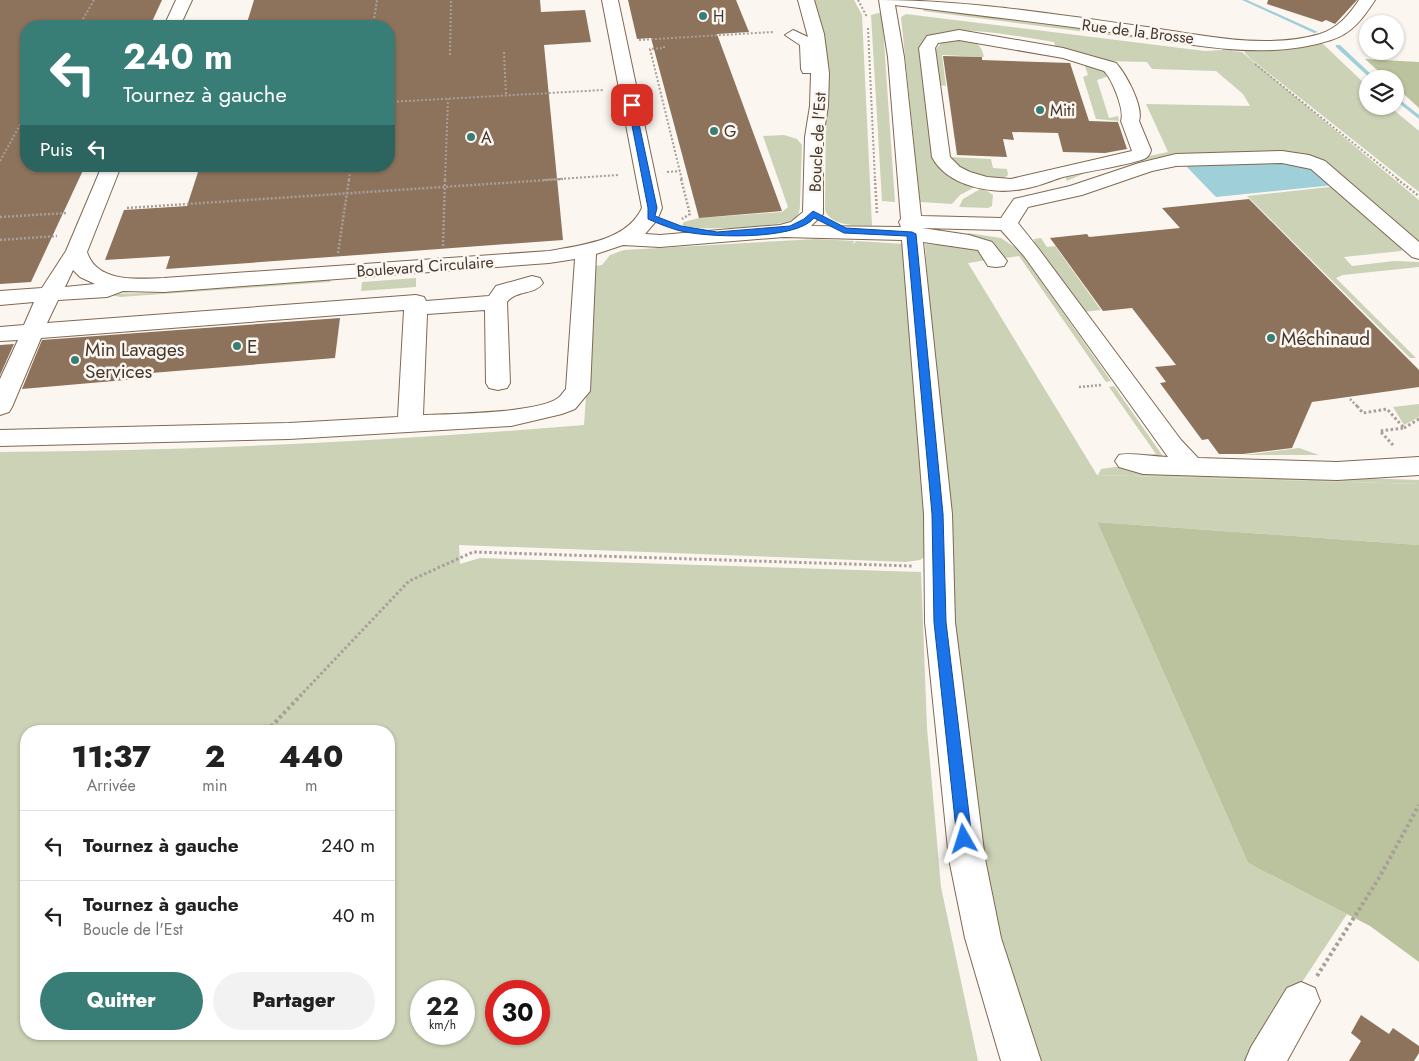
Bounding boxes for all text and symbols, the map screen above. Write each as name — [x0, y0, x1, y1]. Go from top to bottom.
place label: H — [713, 5, 724, 28]
marker: H — [697, 10, 709, 22]
street label: Rue de la Brosse — [1081, 13, 1195, 50]
map controls — [1359, 15, 1404, 115]
button: search — [1359, 15, 1404, 60]
text: 240 m — [123, 32, 233, 82]
icon: left — [40, 40, 105, 105]
button: layers — [1359, 70, 1404, 115]
text: Tournez à gauche — [123, 78, 287, 110]
pin — [611, 84, 653, 126]
icon: arrive — [618, 91, 646, 119]
street label: Boucle de l'Est — [803, 91, 832, 193]
place label: Miti — [1050, 99, 1075, 122]
marker: Miti — [1034, 104, 1046, 116]
place label: G — [724, 120, 736, 143]
marker: G — [708, 125, 720, 137]
place label: A — [481, 126, 492, 149]
marker: A — [465, 131, 477, 143]
icon: left — [83, 135, 111, 163]
text: Puis — [40, 136, 73, 163]
street label: Boulevard Circulaire — [356, 250, 494, 283]
place label: Méchinaud — [1281, 325, 1370, 352]
marker: Méchinaud — [1265, 332, 1277, 344]
place label: E — [247, 333, 257, 360]
place label: Min Lavages Services — [85, 336, 185, 385]
marker: E — [231, 340, 243, 352]
marker: Min Lavages Services — [69, 354, 81, 366]
text: 11:37 — [72, 735, 151, 778]
text: 2 — [205, 735, 225, 778]
text: 440 — [279, 735, 343, 778]
text: Arrivée — [87, 774, 136, 797]
text: min — [202, 774, 227, 797]
text: m — [305, 774, 317, 797]
position arrow — [937, 812, 989, 864]
icon: left — [40, 832, 68, 860]
text: Tournez à gauche — [83, 832, 239, 859]
text: 240 m — [321, 832, 375, 859]
text: Tournez à gauche — [83, 891, 239, 918]
icon: left — [40, 902, 68, 930]
text: 40 m — [332, 902, 375, 929]
text: Boucle de l'Est — [83, 918, 183, 941]
button: Quitter — [40, 972, 203, 1030]
button: Partager — [213, 972, 375, 1030]
speed limit sign: 30 — [485, 980, 550, 1045]
text: 22 — [426, 988, 459, 1024]
text: km/h — [429, 1016, 456, 1034]

